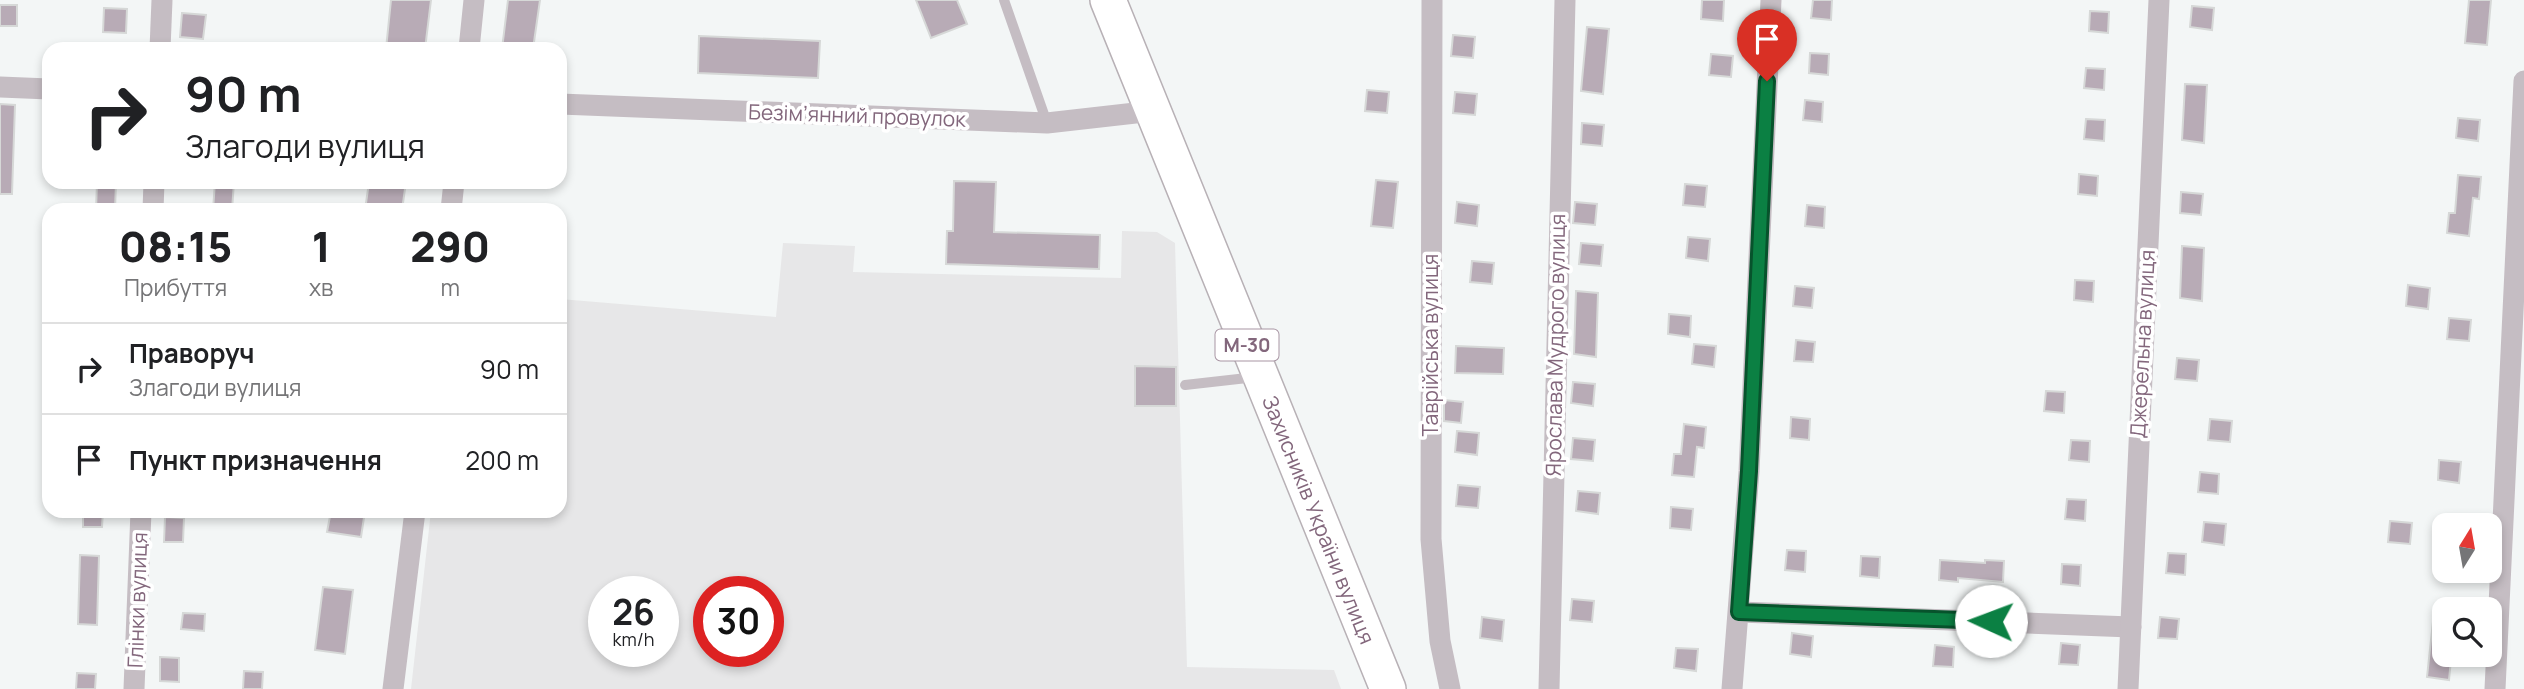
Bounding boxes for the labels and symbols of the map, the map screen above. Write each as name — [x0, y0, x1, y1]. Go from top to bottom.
pin — [1737, 9, 1797, 81]
street label: Безімʼянний провулок — [748, 97, 967, 133]
street label: Ярослава Мудрого вулиця — [1539, 213, 1571, 477]
street label: Джерельна вулиця — [2123, 249, 2161, 439]
street label: Таврійська вулиця — [1416, 254, 1444, 436]
road number: М-30 — [1216, 330, 1278, 360]
street label: Захисників України вулиця — [1256, 391, 1382, 648]
north arrow — [2432, 513, 2502, 583]
street label: Глінки вулиця — [121, 532, 153, 668]
speed limit sign: 30 — [693, 576, 784, 667]
position arrow — [1954, 584, 2028, 658]

